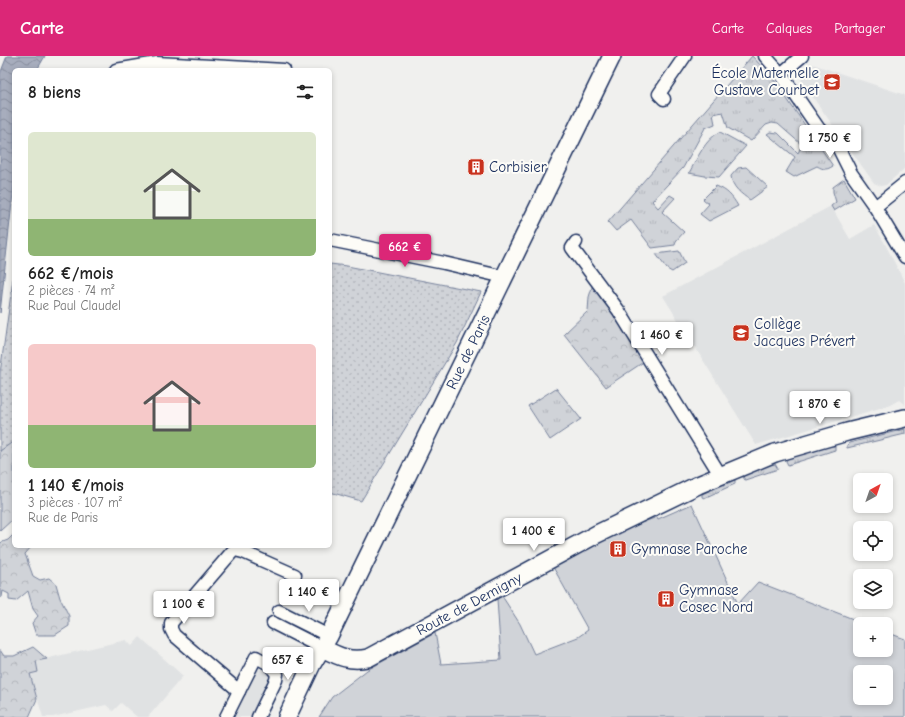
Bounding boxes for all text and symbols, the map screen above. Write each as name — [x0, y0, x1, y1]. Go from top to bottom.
text: Carte — [20, 17, 64, 39]
text: Carte — [712, 20, 744, 37]
text: Calques — [766, 20, 812, 37]
text: Partager — [834, 20, 885, 37]
place label: École Maternelle Gustave Courbet — [711, 63, 820, 99]
school or university icon: École Maternelle Gustave Courbet — [822, 72, 842, 92]
icon: filters — [294, 81, 316, 103]
text: 8 biens — [28, 83, 81, 102]
pin: 1 750 € — [793, 125, 867, 159]
text: 1 750 € — [808, 130, 852, 145]
building icon: Corbisier — [466, 157, 486, 177]
icon: home — [136, 158, 208, 230]
place label: Corbisier — [489, 158, 547, 176]
pin: 662 € — [377, 234, 433, 268]
text: 662 € — [388, 239, 422, 254]
text: 662 €/mois — [28, 264, 113, 283]
text: 2 pièces · 74 m² — [28, 283, 114, 298]
text: Rue Paul Claudel — [28, 298, 121, 313]
street label: Rue de Paris — [442, 312, 494, 392]
place label: Collège Jacques Prévert — [754, 315, 856, 350]
pin: 1 460 € — [625, 322, 699, 356]
school or university icon: Collège Jacques Prévert — [731, 323, 751, 343]
text: 1 460 € — [640, 327, 684, 342]
icon: home — [136, 370, 208, 442]
pin: 1 870 € — [783, 391, 857, 425]
text: 1 870 € — [798, 396, 842, 411]
north arrow — [853, 473, 893, 513]
map controls — [853, 473, 893, 705]
text: 1 140 €/mois — [28, 476, 124, 495]
text: 3 pièces · 107 m² — [28, 495, 122, 510]
text: Rue de Paris — [28, 510, 98, 525]
pin: 1 400 € — [497, 518, 571, 552]
button: locate — [853, 521, 893, 561]
text: 1 400 € — [512, 523, 556, 538]
building icon: Gymnase Paroche — [608, 539, 628, 559]
place label: Gymnase Paroche — [631, 540, 748, 558]
street label: Route de Demigny — [413, 568, 525, 639]
button: layers — [853, 569, 893, 609]
pin: 1 140 € — [272, 579, 346, 613]
place label: Gymnase Cosec Nord — [679, 581, 753, 616]
text: 1 140 € — [288, 584, 330, 599]
building icon: Gymnase Cosec Nord — [656, 589, 676, 609]
pin: 1 100 € — [147, 591, 221, 625]
text: 1 100 € — [162, 596, 206, 611]
button: + — [853, 617, 893, 657]
pin: 657 € — [260, 647, 316, 681]
text: 657 € — [271, 652, 305, 667]
button: − — [853, 665, 893, 705]

